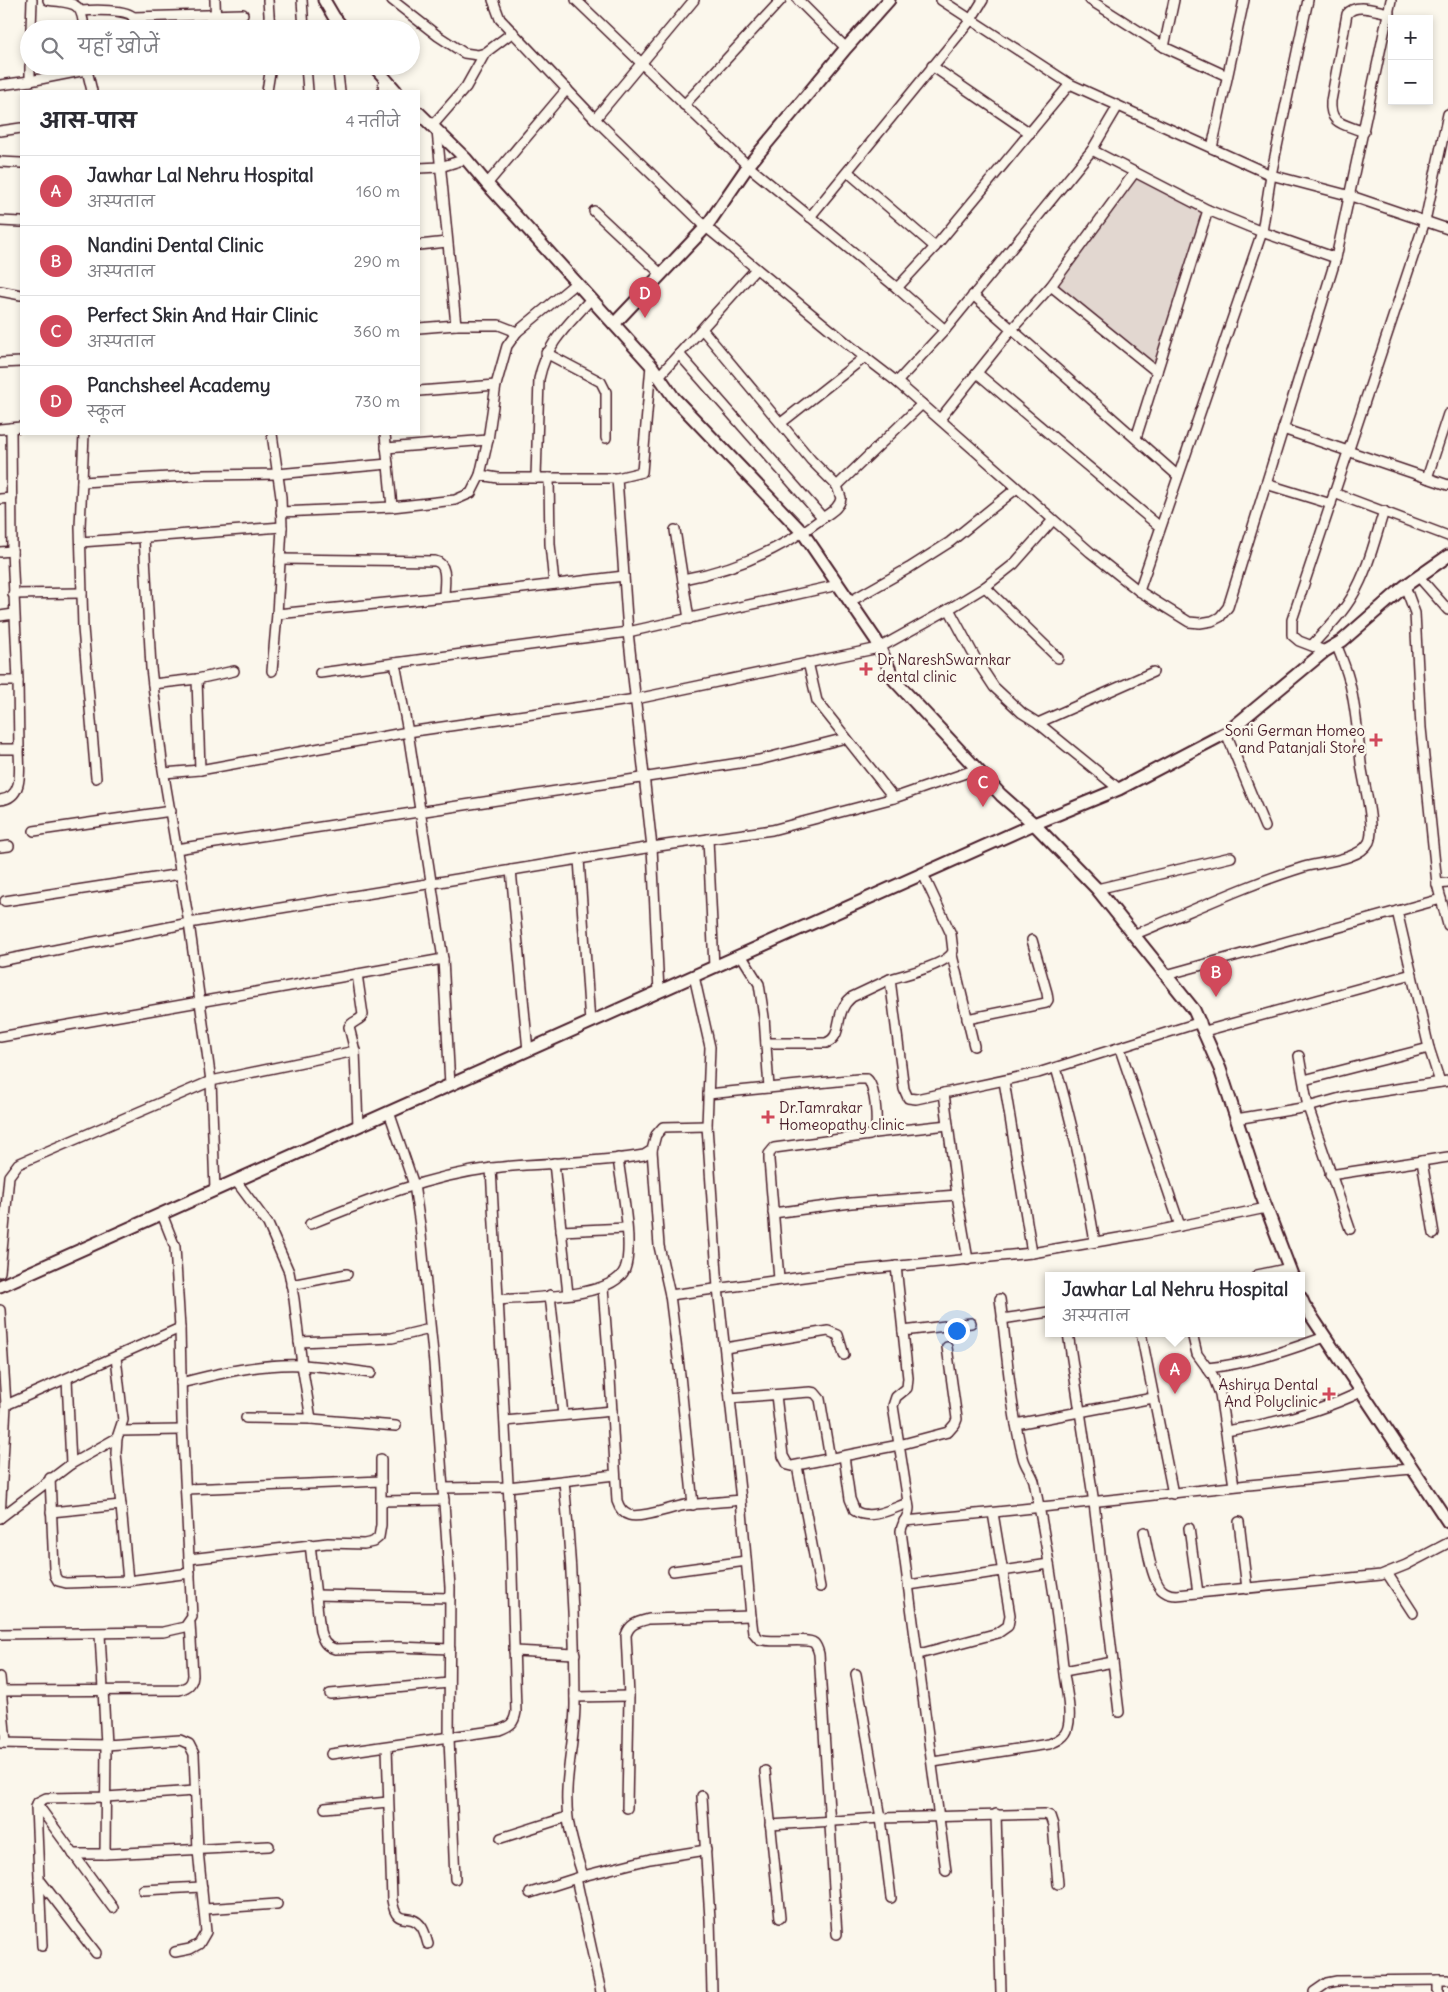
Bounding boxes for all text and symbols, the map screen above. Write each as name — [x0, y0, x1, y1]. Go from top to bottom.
map controls — [1388, 15, 1433, 105]
button: + — [1388, 15, 1433, 60]
search box — [20, 20, 420, 75]
icon: search — [38, 34, 66, 62]
text: यहाँ खोजें — [78, 34, 159, 58]
button: − — [1388, 60, 1433, 105]
text: आस-पास — [40, 107, 137, 134]
text: 4 नतीजे — [345, 111, 400, 131]
text: Jawhar Lal Nehru Hospital — [87, 163, 313, 187]
text: A — [51, 181, 61, 201]
text: 160 m — [356, 181, 400, 201]
text: अस्पताल — [87, 191, 155, 211]
text: Nandini Dental Clinic — [87, 233, 264, 257]
text: B — [51, 251, 61, 271]
text: 290 m — [354, 251, 400, 271]
text: अस्पताल — [87, 261, 155, 281]
pin: D — [629, 277, 661, 318]
text: Perfect Skin And Hair Clinic — [87, 303, 318, 327]
text: C — [51, 321, 61, 341]
text: 360 m — [353, 321, 400, 341]
text: अस्पताल — [87, 331, 155, 351]
text: Panchsheel Academy — [87, 373, 270, 397]
text: D — [50, 391, 62, 411]
text: 730 m — [355, 391, 400, 411]
text: स्कूल — [87, 401, 125, 421]
place label: Dr NareshSwarnkar dental clinic — [877, 650, 1011, 686]
marker: Dr NareshSwarnkar dental clinic — [859, 662, 873, 676]
place label: Soni German Homeo and Patanjali Store — [1225, 721, 1365, 757]
marker: Soni German Homeo and Patanjali Store — [1369, 733, 1383, 747]
pin: C — [967, 766, 999, 807]
pin: B — [1200, 956, 1232, 997]
place label: Dr.Tamrakar Homeopathy clinic — [779, 1098, 905, 1134]
marker: Dr.Tamrakar Homeopathy clinic — [761, 1110, 775, 1124]
popup — [1045, 1272, 1305, 1337]
text: Jawhar Lal Nehru Hospital — [1062, 1277, 1288, 1301]
text: अस्पताल — [1062, 1305, 1130, 1325]
your location — [944, 1318, 970, 1344]
pin: A — [1159, 1353, 1191, 1394]
place label: Ashirya Dental And Polyclinic — [1219, 1375, 1318, 1411]
marker: Ashirya Dental And Polyclinic — [1322, 1387, 1336, 1401]

